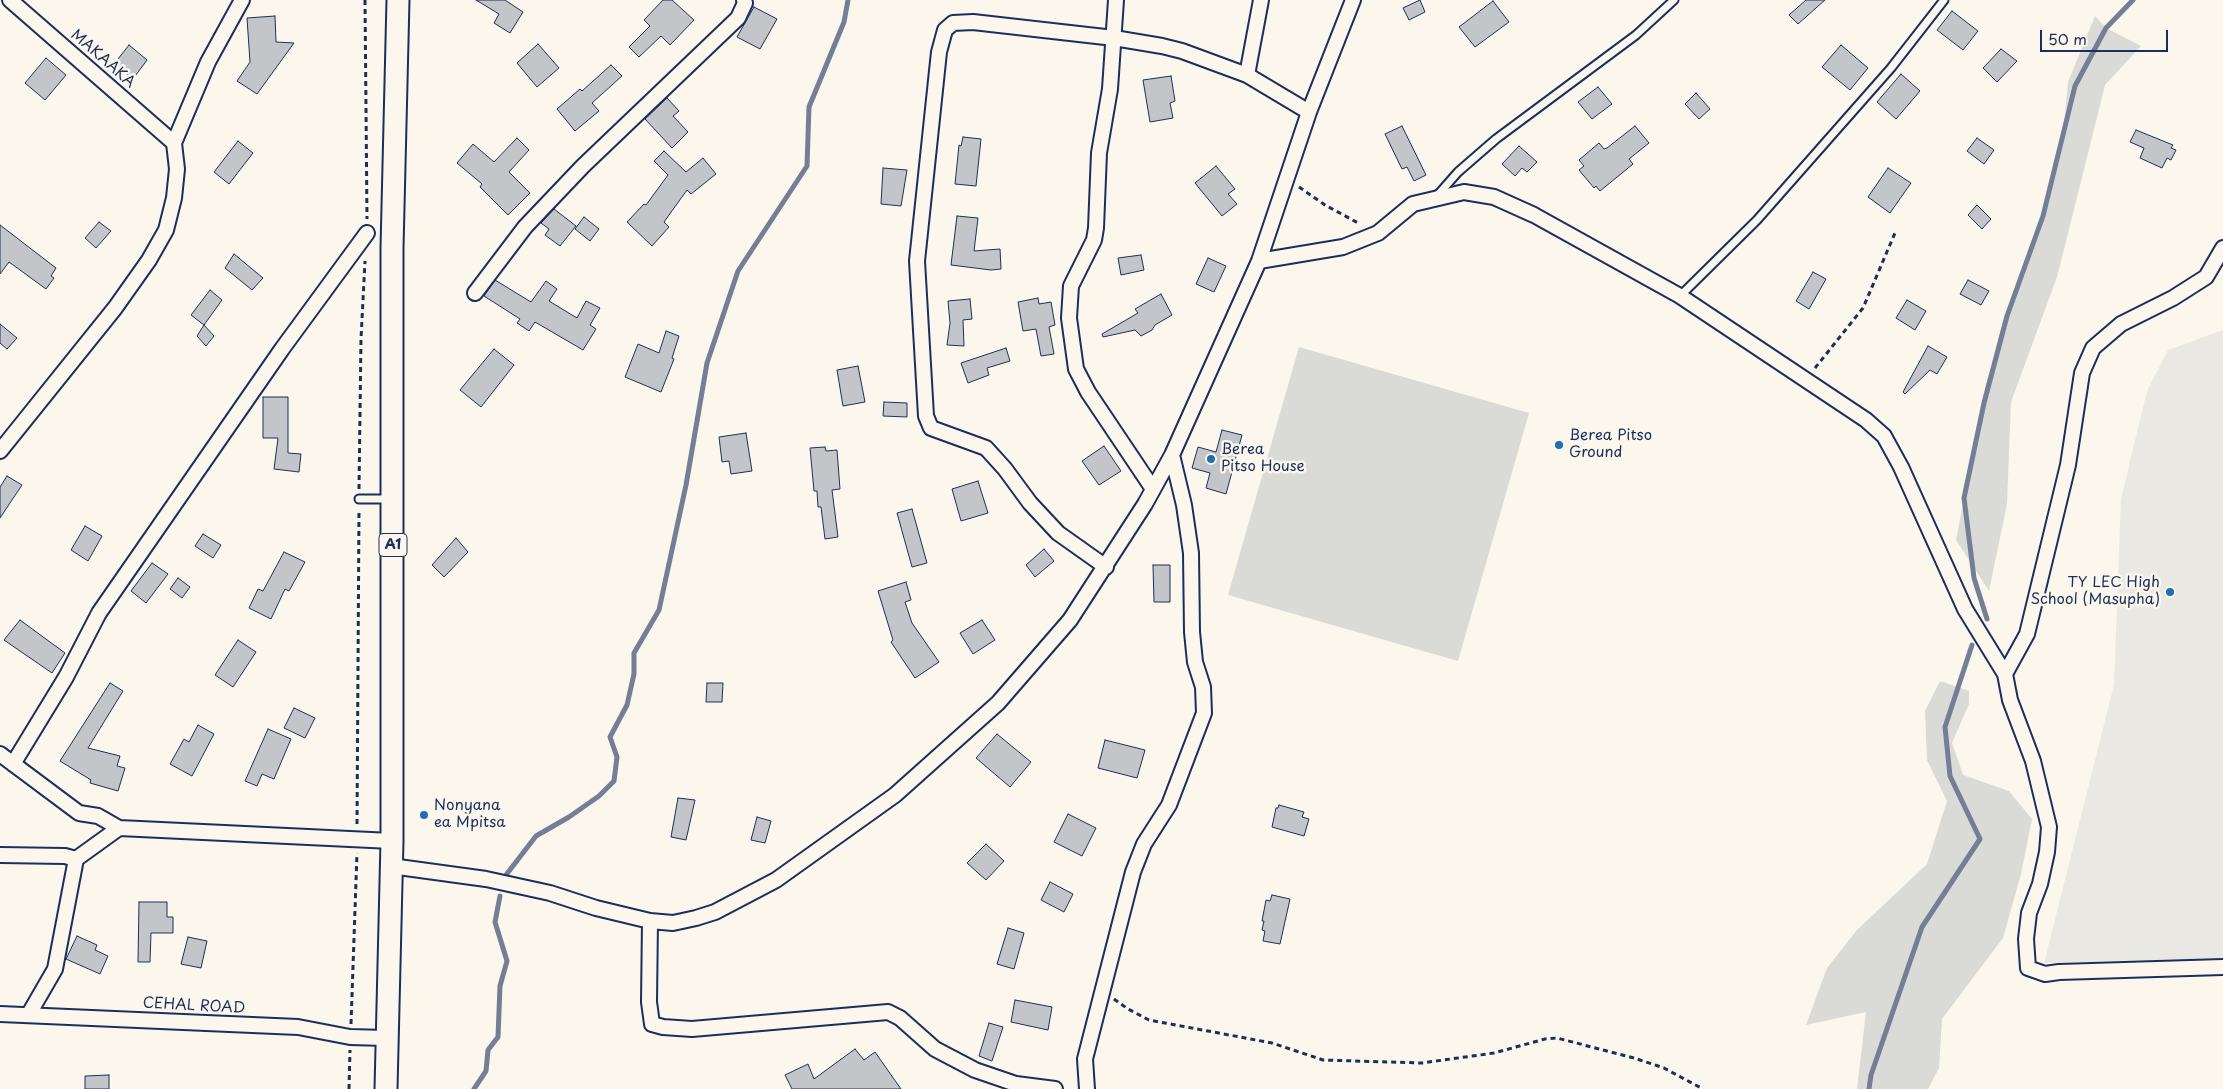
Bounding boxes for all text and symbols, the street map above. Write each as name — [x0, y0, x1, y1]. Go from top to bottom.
scale bar — [2043, 20, 2170, 52]
street label: MAKAAKA — [67, 26, 139, 92]
text: 50 m — [2048, 27, 2087, 50]
place label: Berea Pitso Ground — [1569, 427, 1652, 462]
marker: Berea Pitso Ground — [1553, 439, 1565, 451]
place label: Berea Pitso House — [1221, 441, 1305, 476]
marker: Berea Pitso House — [1205, 453, 1217, 465]
road number: A1 — [379, 534, 407, 556]
place label: TY LEC High School (Masupha) — [2031, 574, 2160, 609]
marker: TY LEC High School (Masupha) — [2164, 586, 2176, 598]
place label: Nonyana ea Mpitsa — [434, 797, 506, 832]
marker: Nonyana ea Mpitsa — [418, 809, 430, 821]
street label: CEHAL ROAD — [142, 994, 246, 1018]

